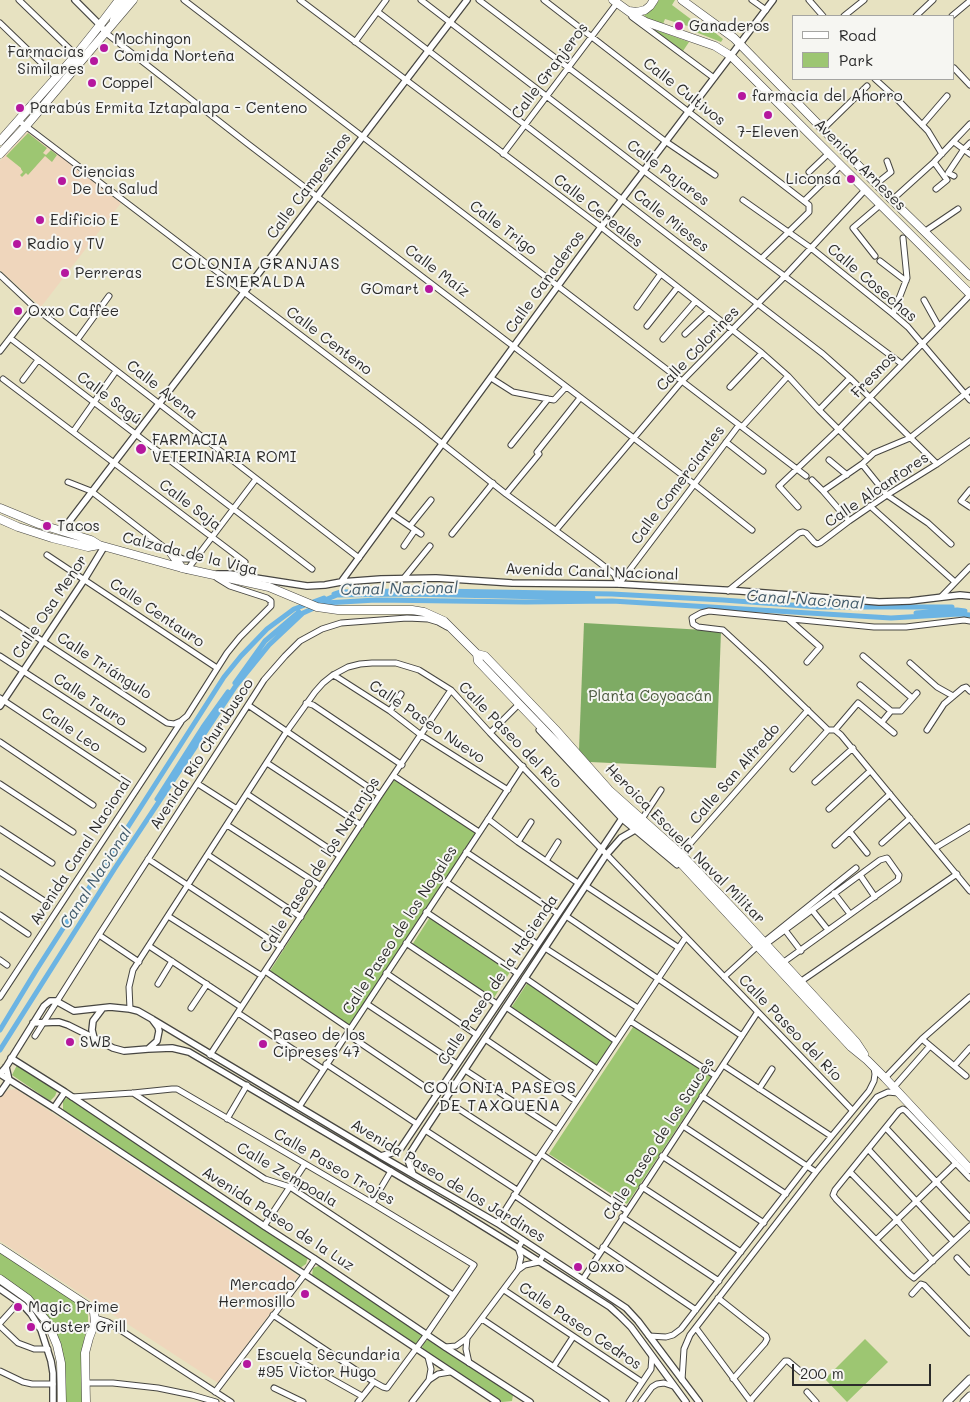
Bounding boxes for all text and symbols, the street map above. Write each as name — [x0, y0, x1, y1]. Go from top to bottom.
legend — [792, 15, 955, 80]
place label: Ganaderos — [689, 17, 770, 35]
street label: Calle Granjeros — [508, 19, 592, 123]
marker: Ganaderos — [673, 20, 685, 32]
text: Road — [839, 25, 876, 45]
place label: Mochingon Comida Norteña — [114, 30, 235, 65]
marker: Mochingon Comida Norteña — [98, 42, 110, 54]
place label: Farmacias Similares — [7, 43, 84, 78]
text: Park — [839, 50, 873, 70]
street label: Calle Cultivos — [639, 54, 729, 130]
marker: Farmacias Similares — [88, 55, 100, 67]
place label: Coppel — [102, 74, 153, 92]
marker: Coppel — [86, 77, 98, 89]
place label: farmacia del Ahorro — [752, 87, 903, 105]
marker: farmacia del Ahorro — [736, 90, 748, 102]
place label: Parabús Ermita Iztapalapa - Centeno — [30, 99, 307, 117]
marker: Parabús Ermita Iztapalapa - Centeno — [14, 102, 26, 114]
marker: 7-Eleven — [762, 109, 774, 121]
street label: Avenida Arneses — [810, 115, 910, 215]
place label: 7-Eleven — [737, 123, 799, 141]
street label: Calle Campesinos — [263, 129, 355, 243]
street label: Calle Pajares — [623, 136, 713, 210]
place label: Ciencias De La Salud — [72, 163, 158, 198]
place label: Liconsa — [786, 170, 841, 188]
street label: Calle Cereales — [550, 171, 646, 251]
marker: Liconsa — [845, 173, 857, 185]
marker: Ciencias De La Salud — [56, 175, 68, 187]
street label: Calle Mieses — [629, 186, 713, 256]
street label: Calle Trigo — [466, 197, 540, 259]
place label: Edificio E — [50, 211, 119, 229]
marker: Edificio E — [34, 214, 46, 226]
street label: Calle Ganaderos — [502, 227, 588, 337]
place label: Radio y TV — [27, 235, 104, 253]
marker: Radio y TV — [11, 238, 23, 250]
street label: Calle Cosechas — [823, 240, 921, 326]
street label: Calle Maíz — [401, 241, 473, 301]
district label: COLONIA GRANJAS ESMERALDA — [170, 254, 342, 292]
place label: Perreras — [75, 264, 142, 282]
marker: Perreras — [59, 267, 71, 279]
place label: GOmart — [361, 280, 419, 298]
marker: GOmart — [423, 283, 435, 295]
place label: Oxxo Caffee — [28, 302, 119, 320]
street label: Calle Centeno — [282, 303, 376, 379]
street label: Calle Colorines — [653, 303, 743, 395]
marker: Oxxo Caffee — [12, 305, 24, 317]
street label: Fresnos — [848, 348, 900, 402]
street label: Calle Avena — [123, 357, 201, 423]
street label: Calle Sagú — [73, 368, 145, 428]
street label: Calle Comerciantes — [627, 422, 729, 548]
place label: FARMACIA VETERINARIA ROMI — [152, 431, 296, 466]
marker: FARMACIA VETERINARIA ROMI — [134, 442, 148, 456]
street label: Calle Alcanfores — [822, 449, 932, 531]
street label: Calle Soja — [155, 476, 225, 534]
place label: Tacos — [57, 517, 100, 535]
marker: Tacos — [41, 520, 53, 532]
street label: Calzada de la Viga — [120, 528, 260, 580]
street label: Calle Osa Menor — [9, 552, 91, 662]
street label: Avenida Canal Nacional — [505, 560, 679, 584]
street label: Calle Centauro — [106, 575, 208, 651]
water label: Canal Nacional — [340, 578, 458, 600]
water label: Canal Nacional — [746, 586, 864, 614]
street label: Calle Triángulo — [53, 629, 155, 703]
street label: Calle Tauro — [50, 670, 130, 730]
street label: Avenida Río Churubusco — [146, 675, 258, 833]
street label: Calle Paseo Nuevo — [366, 677, 488, 767]
street label: Calle Paseo del Río — [455, 678, 565, 792]
park label: Planta Coyoacán — [588, 687, 712, 705]
street label: Calle Leo — [38, 704, 104, 756]
street label: Calle San Alfredo — [686, 720, 784, 828]
street label: Heroica Escuela Naval Militar — [601, 760, 769, 928]
street label: Avenida Canal Nacional — [26, 774, 136, 928]
street label: Calle Paseo de los Naranjos — [256, 774, 384, 956]
water label: Canal Nacional — [56, 823, 136, 933]
street label: Calle Paseo de los Nogales — [339, 842, 461, 1018]
street label: Calle Paseo de la Hacienda — [434, 891, 562, 1069]
street label: Calle Paseo del Río — [735, 971, 845, 1085]
place label: Paseo de los Cipreses 47 — [273, 1026, 365, 1061]
place label: SWB — [80, 1033, 111, 1051]
marker: SWB — [64, 1036, 76, 1048]
marker: Paseo de los Cipreses 47 — [257, 1038, 269, 1050]
street label: Calle Paseo de los Sauces — [600, 1054, 718, 1224]
district label: COLONIA PASEOS DE TAXQUEÑA — [421, 1078, 579, 1116]
street label: Avenida Paseo de los Jardines — [347, 1116, 549, 1246]
street label: Calle Paseo Trojes — [270, 1125, 398, 1209]
street label: Calle Zempoala — [233, 1139, 341, 1211]
street label: Avenida Paseo de la Luz — [199, 1163, 357, 1275]
place label: Oxxo — [588, 1258, 624, 1276]
marker: Oxxo — [572, 1261, 584, 1273]
place label: Mercado Hermosillo — [218, 1276, 295, 1311]
street label: Calle Paseo Cedros — [515, 1278, 645, 1374]
marker: Mercado Hermosillo — [299, 1288, 311, 1300]
place label: Magic Prime — [28, 1298, 119, 1316]
marker: Magic Prime — [12, 1301, 24, 1313]
place label: Custer Grill — [41, 1318, 126, 1336]
marker: Custer Grill — [25, 1321, 37, 1333]
place label: Escuela Secundaria #95 Victor Hugo — [257, 1346, 400, 1381]
scale bar — [795, 1354, 934, 1386]
marker: Escuela Secundaria #95 Victor Hugo — [241, 1358, 253, 1370]
text: 200 m — [800, 1363, 844, 1383]

